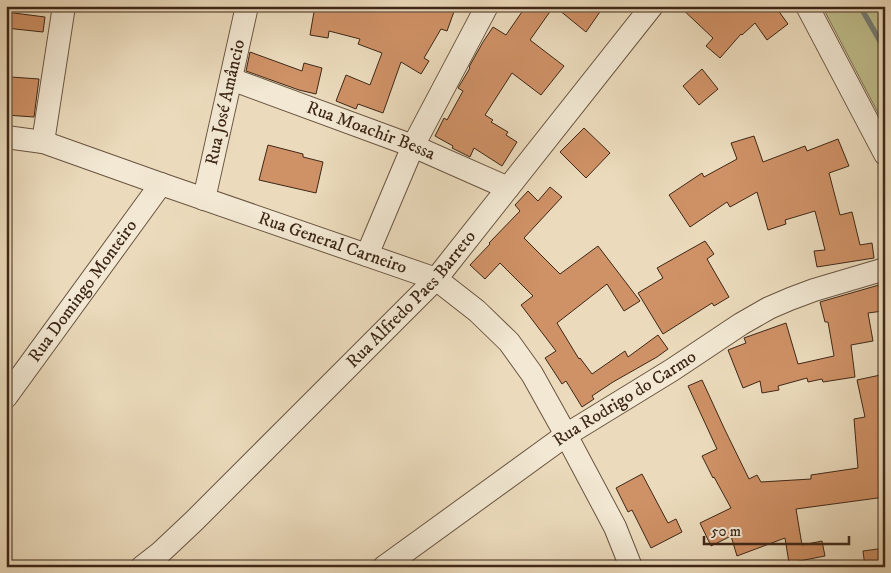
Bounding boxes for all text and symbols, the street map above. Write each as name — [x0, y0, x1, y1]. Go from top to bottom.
street label: Rua José Amâncio — [201, 37, 250, 167]
street label: Rua Moachir Bessa — [303, 97, 439, 165]
street label: Rua General Carneiro — [255, 207, 410, 279]
street label: Rua Domingo Monteiro — [24, 215, 142, 367]
street label: Rua Alfredo Paes Barreto — [342, 226, 481, 373]
street label: Rua Rodrigo do Carmo — [549, 346, 701, 452]
scale bar — [704, 513, 848, 545]
text: 50 m — [711, 522, 741, 541]

